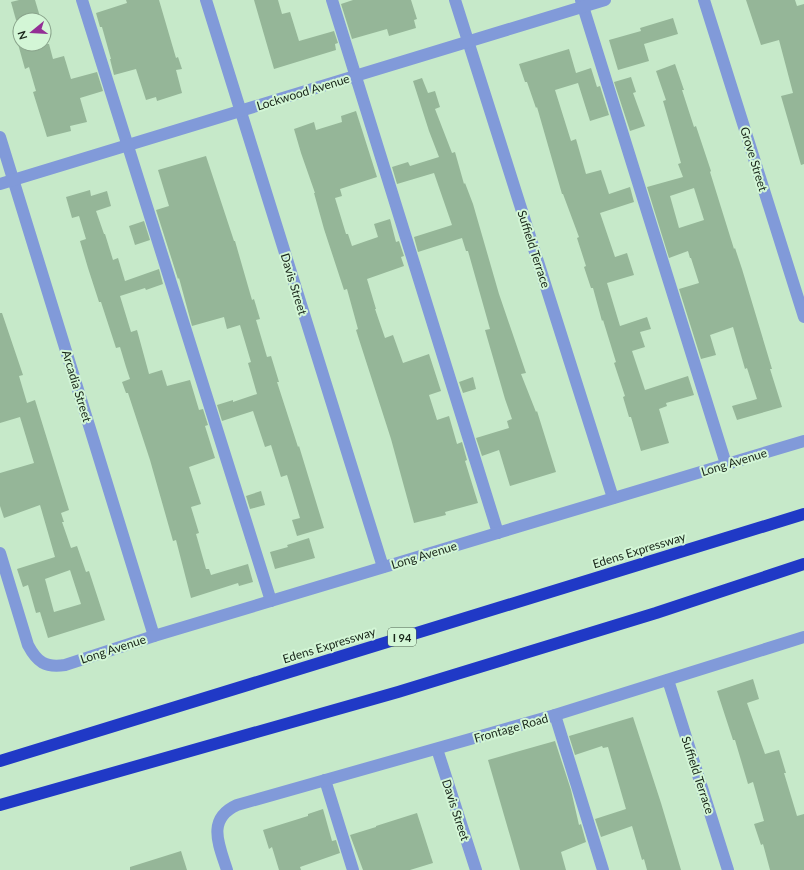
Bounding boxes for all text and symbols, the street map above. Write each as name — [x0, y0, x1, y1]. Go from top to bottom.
north arrow — [12, 12, 52, 52]
text: N — [15, 29, 30, 41]
street label: Lockwood Avenue — [255, 71, 351, 113]
street label: Grove Street — [737, 125, 771, 194]
street label: Suffield Terrace — [514, 208, 554, 290]
street label: Davis Street — [278, 251, 311, 317]
street label: Arcadia Street — [59, 348, 95, 424]
street label: Long Avenue — [699, 445, 769, 479]
street label: Edens Expressway — [591, 528, 688, 571]
street label: Long Avenue — [389, 538, 459, 572]
street label: Edens Expressway — [281, 623, 378, 666]
road number: I 94 — [388, 628, 416, 646]
street label: Long Avenue — [78, 631, 148, 667]
street label: Frontage Road — [472, 710, 550, 746]
street label: Suffield Terrace — [678, 734, 718, 816]
street label: Davis Street — [439, 777, 473, 843]

